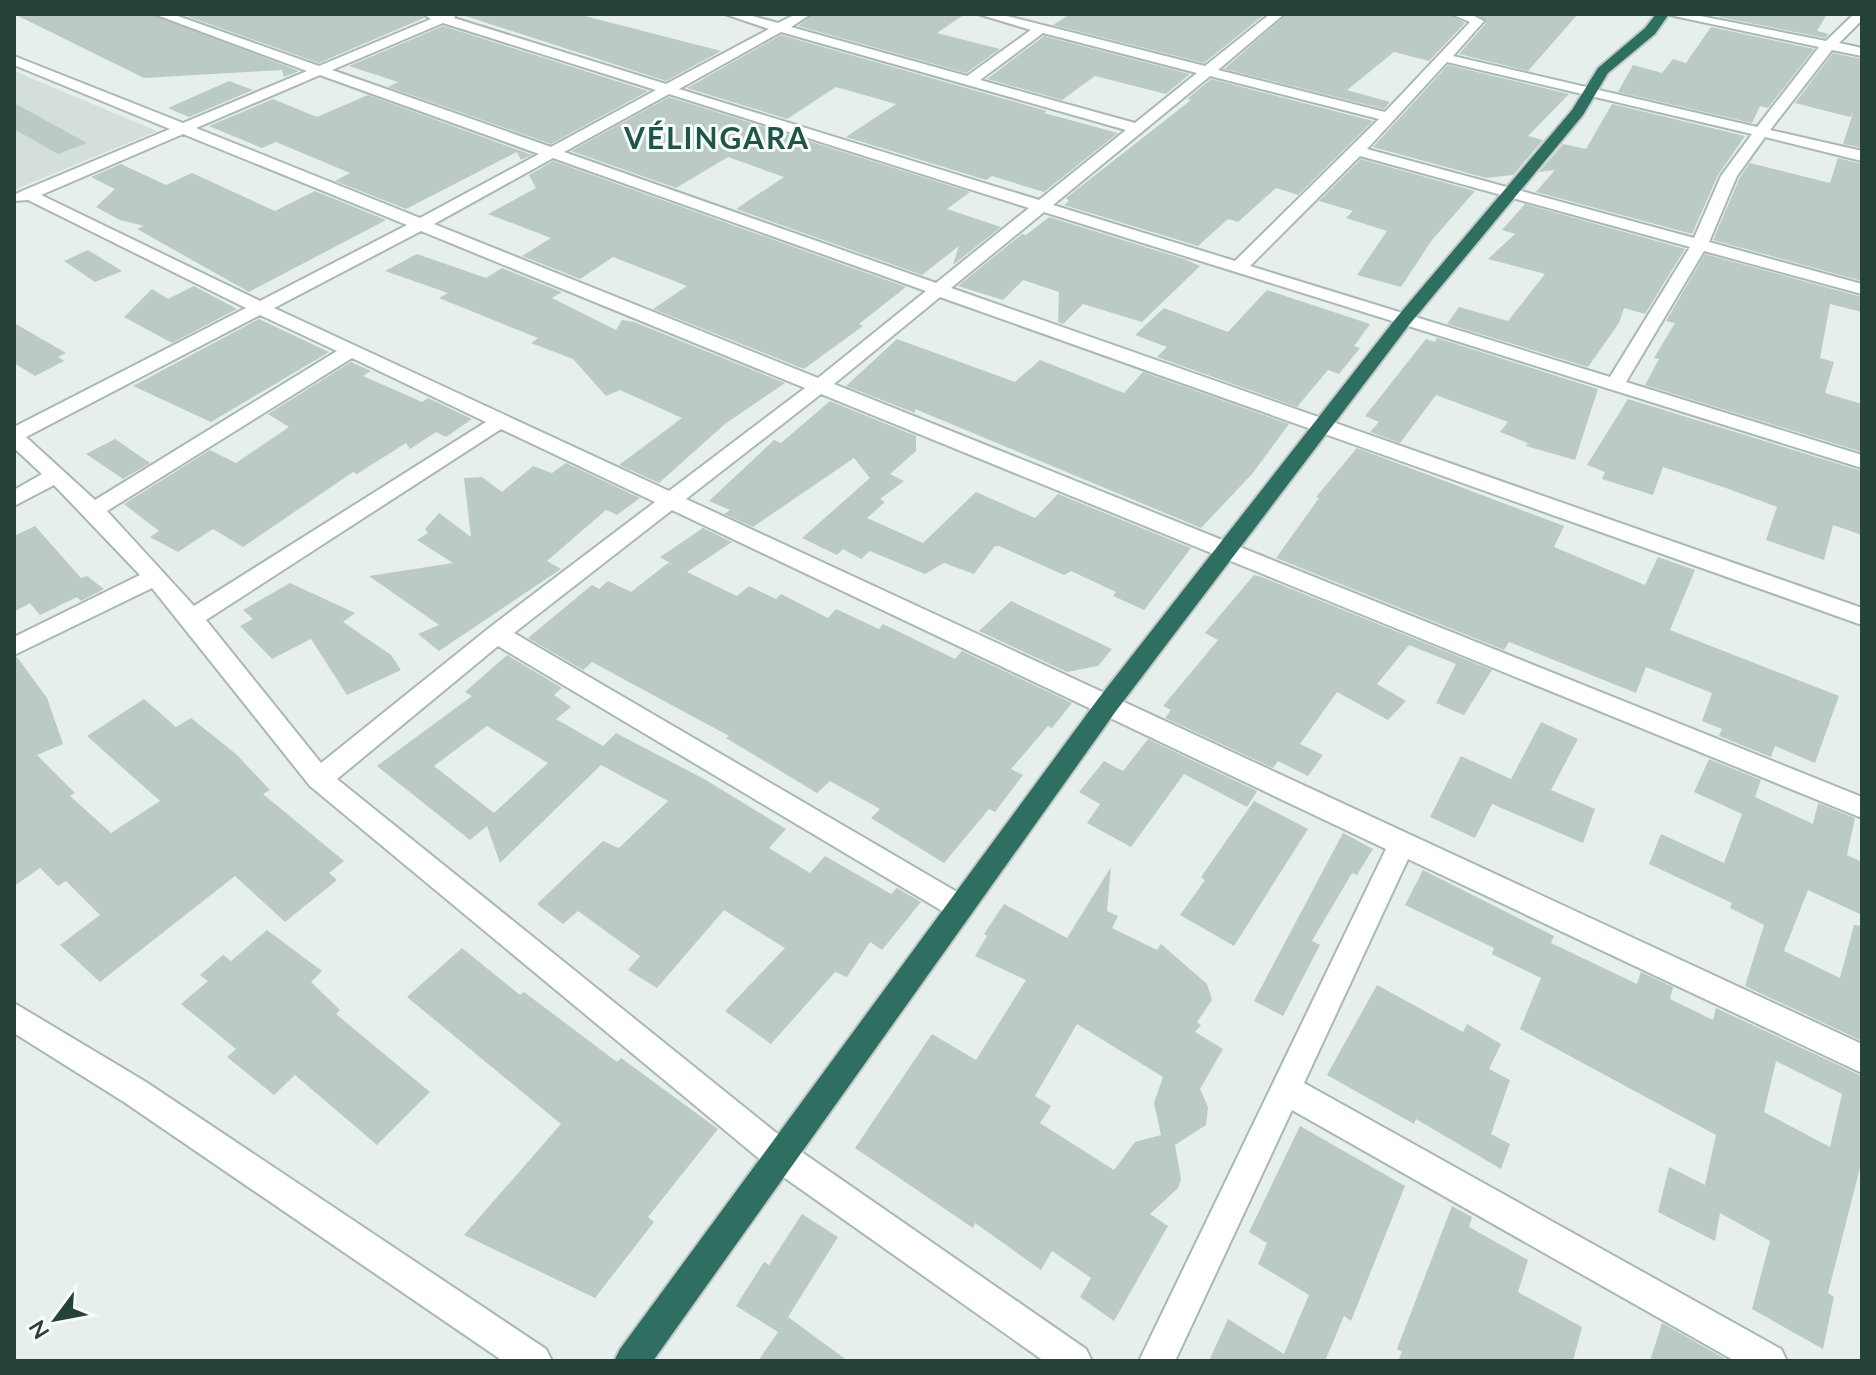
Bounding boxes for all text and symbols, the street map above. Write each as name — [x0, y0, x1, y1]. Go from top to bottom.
district label: VÉLINGARA — [623, 119, 810, 155]
north arrow — [16, 1279, 96, 1359]
text: N — [23, 1316, 55, 1344]

